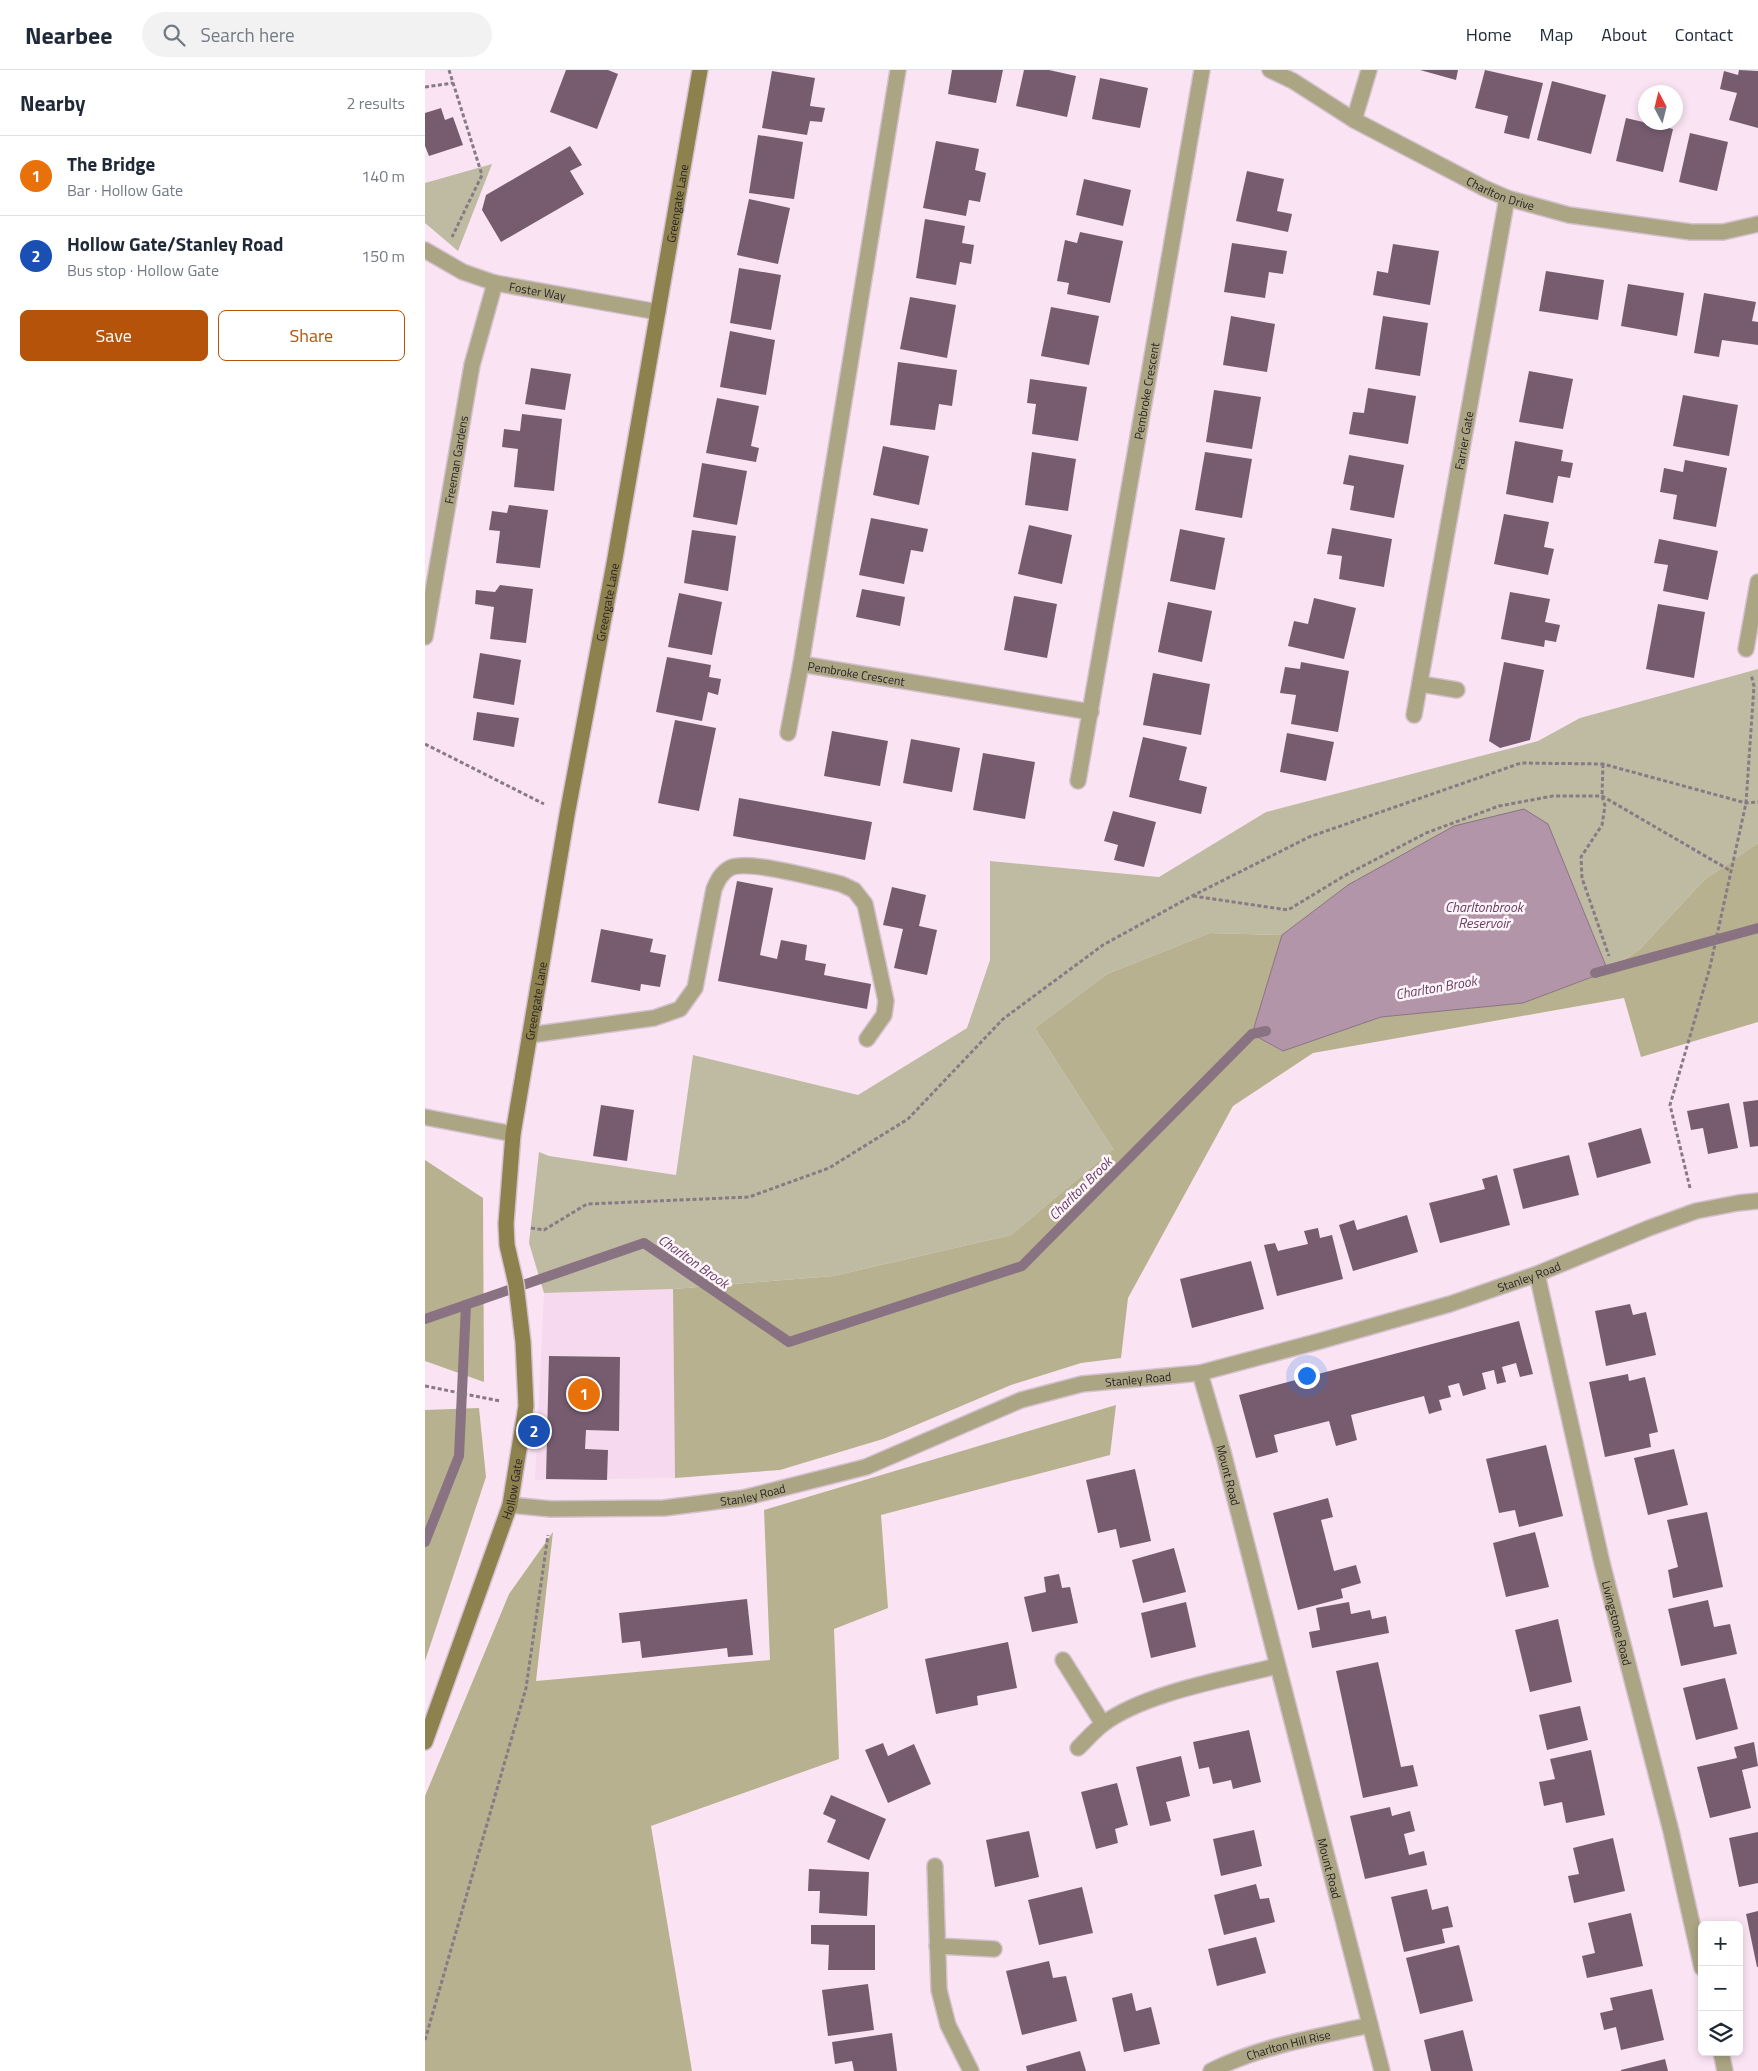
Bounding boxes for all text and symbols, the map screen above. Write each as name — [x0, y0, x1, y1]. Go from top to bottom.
search box — [142, 12, 492, 57]
text: Nearbee — [25, 17, 112, 53]
text: Search here — [200, 20, 295, 49]
icon: search — [160, 21, 188, 49]
text: Home — [1466, 21, 1512, 48]
text: Map — [1540, 21, 1573, 48]
text: About — [1601, 21, 1647, 48]
text: Contact — [1675, 21, 1733, 48]
north arrow — [1638, 85, 1683, 130]
text: Nearby — [20, 87, 85, 119]
text: 2 results — [346, 91, 405, 115]
text: The Bridge — [67, 149, 155, 178]
street label: Greengate Lane — [661, 162, 693, 244]
text: 1 — [32, 164, 40, 188]
text: 140 m — [361, 164, 405, 188]
street label: Charlton Drive — [1463, 171, 1537, 215]
text: Bar · Hollow Gate — [67, 178, 183, 202]
text: Hollow Gate/Stanley Road — [67, 229, 283, 258]
text: 2 — [32, 244, 40, 268]
text: 150 m — [361, 244, 405, 268]
text: Bus stop · Hollow Gate — [67, 258, 219, 282]
street label: Foster Way — [508, 276, 568, 305]
button: Save — [20, 310, 208, 361]
button: Share — [218, 310, 405, 361]
street label: Pembroke Crescent — [1128, 340, 1164, 441]
street label: Farrier Gate — [1449, 409, 1478, 471]
street label: Freeman Gardens — [439, 414, 473, 505]
street label: Greengate Lane — [590, 561, 624, 643]
street label: Pembroke Crescent — [806, 656, 907, 691]
water label: Charltonbrook Reservoir — [1445, 896, 1525, 933]
street label: Greengate Lane — [520, 960, 552, 1042]
water label: Charlton Brook — [1394, 969, 1480, 1004]
water label: Charlton Brook — [1043, 1150, 1118, 1225]
water label: Charlton Brook — [654, 1229, 735, 1294]
street label: Stanley Road — [1495, 1256, 1563, 1297]
your location — [1294, 1363, 1320, 1389]
street label: Stanley Road — [1104, 1366, 1172, 1391]
pin: 1 — [568, 1375, 600, 1413]
pin: 2 — [518, 1412, 550, 1450]
street label: Mount Road — [1212, 1442, 1246, 1507]
street label: Hollow Gate — [496, 1457, 527, 1522]
street label: Stanley Road — [719, 1478, 787, 1510]
street label: Livingstone Road — [1597, 1578, 1637, 1667]
street label: Mount Road — [1313, 1836, 1347, 1901]
map controls — [1698, 1921, 1743, 2056]
button: + — [1698, 1921, 1743, 1966]
button: − — [1698, 1966, 1743, 2011]
button: layers — [1698, 2011, 1743, 2056]
street label: Charlton Hill Rise — [1244, 2024, 1332, 2065]

